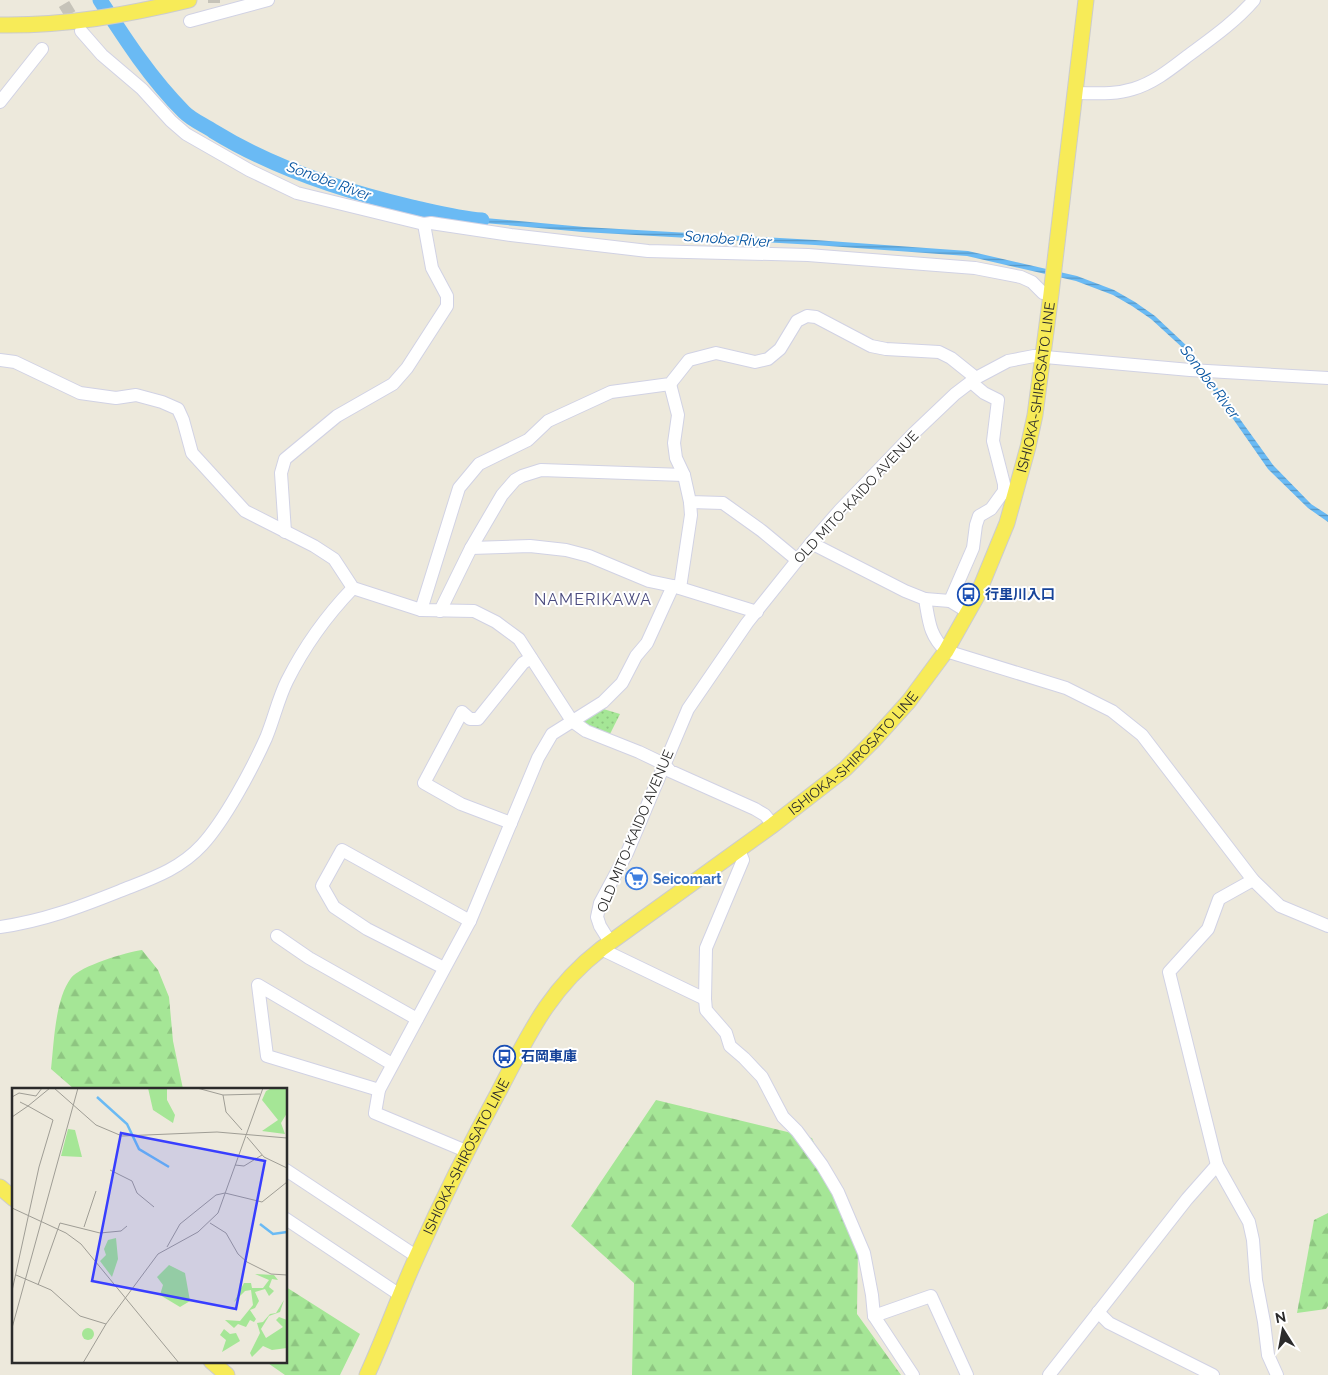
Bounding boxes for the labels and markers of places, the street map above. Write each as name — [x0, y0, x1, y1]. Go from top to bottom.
bus stop icon: 行里川入口 — [957, 582, 981, 606]
place label: 行里川入口 — [985, 586, 1055, 602]
supermarket icon: Seicomart — [625, 867, 649, 891]
place label: Seicomart — [653, 871, 722, 887]
bus stop icon: 石岡車庫 — [493, 1044, 517, 1068]
place label: 石岡車庫 — [521, 1048, 577, 1064]

